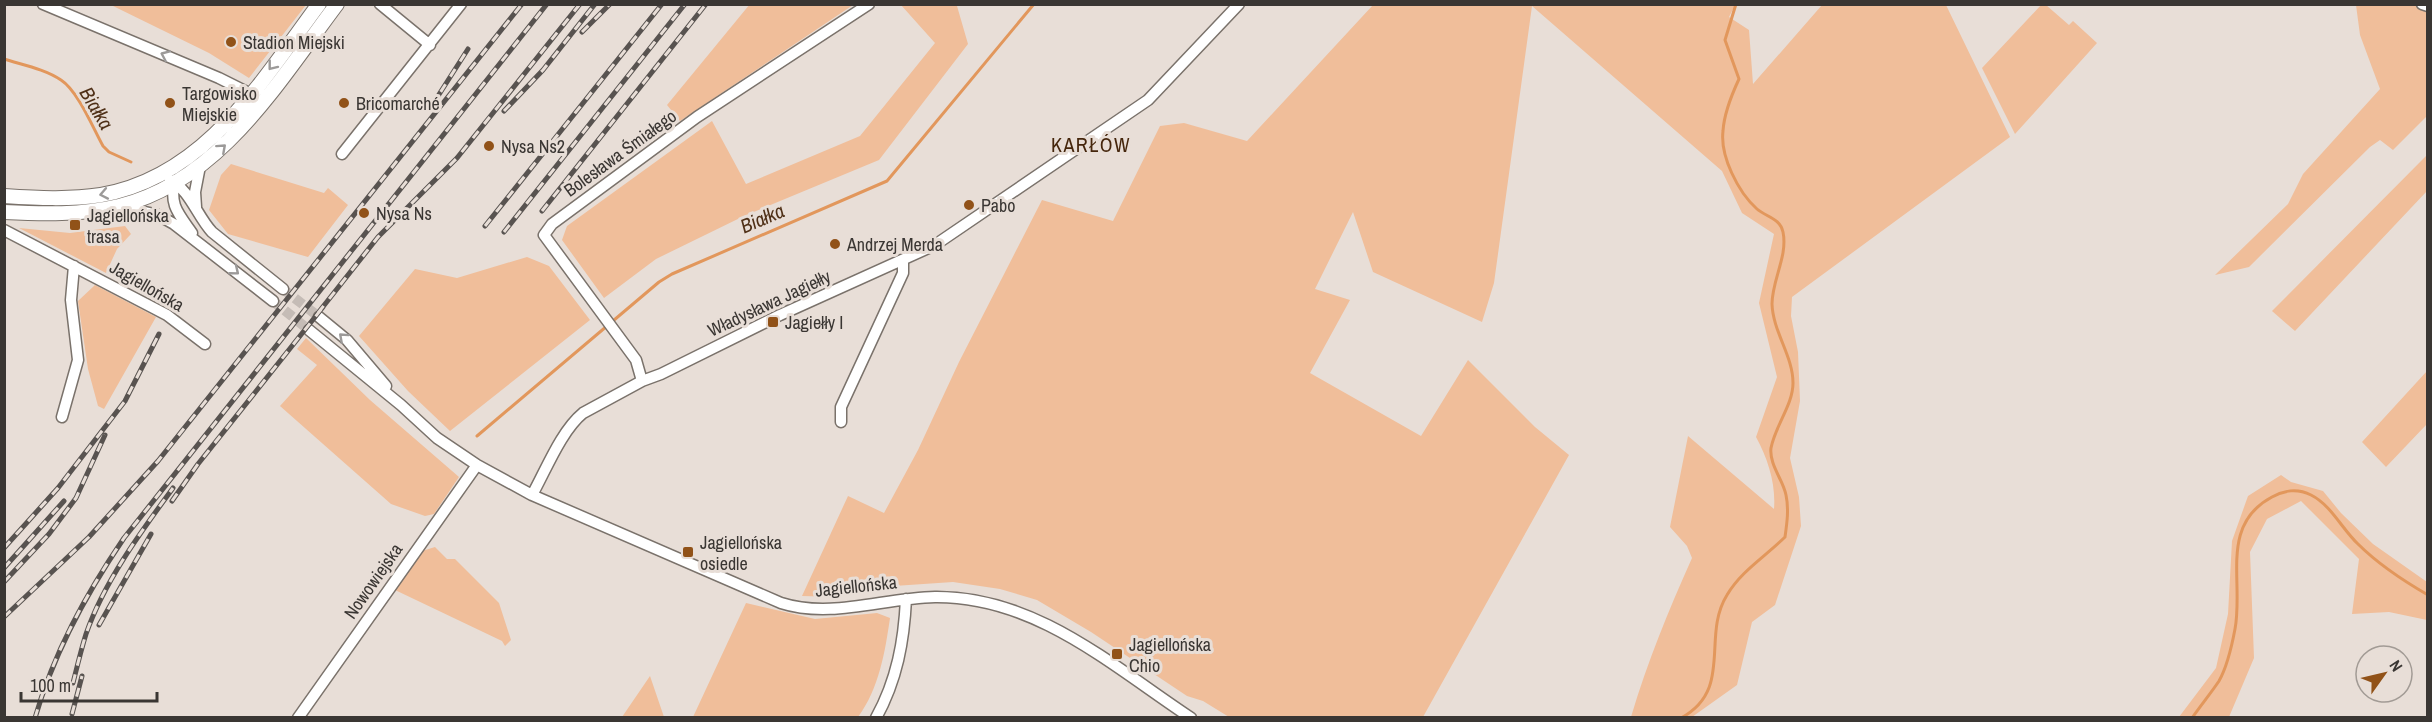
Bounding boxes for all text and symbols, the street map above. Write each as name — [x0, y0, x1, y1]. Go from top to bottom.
place label: Stadion Miejski — [243, 30, 345, 55]
marker: Stadion Miejski — [224, 35, 238, 49]
one-way arrow — [160, 51, 171, 63]
one-way arrow — [269, 59, 280, 70]
place label: Targowisko Miejskie — [182, 81, 257, 127]
water label: Białka — [74, 82, 120, 134]
place label: Bricomarché — [356, 91, 440, 116]
marker: Targowisko Miejskie — [163, 96, 177, 110]
marker: Bricomarché — [337, 96, 351, 110]
street label: Bolesława Śmiałego — [559, 104, 681, 202]
district label: KARŁÓW — [1051, 131, 1131, 158]
place label: Nysa Ns2 — [501, 134, 565, 159]
marker: Nysa Ns2 — [482, 139, 496, 153]
one-way arrow — [215, 144, 225, 155]
one-way arrow — [99, 187, 109, 200]
place label: Pabo — [981, 193, 1015, 218]
water label: Białka — [736, 197, 788, 239]
marker: Pabo — [962, 198, 976, 212]
place label: Nysa Ns — [376, 201, 432, 226]
place label: Jagiellońska trasa — [87, 203, 169, 249]
marker: Nysa Ns — [357, 206, 371, 220]
marker: Jagiellońska trasa — [68, 218, 82, 232]
place label: Andrzej Merda — [846, 232, 943, 257]
marker: Andrzej Merda — [828, 237, 842, 251]
street label: Jagiellońska — [105, 255, 189, 317]
street label: Władysława Jagiełły — [703, 263, 835, 342]
one-way arrow — [229, 264, 240, 275]
place label: Jagiełły I — [785, 310, 843, 335]
marker: Jagiełły I — [766, 315, 780, 329]
one-way arrow — [339, 333, 349, 344]
place label: Jagiellońska osiedle — [700, 530, 782, 576]
street label: Nowowiejska — [338, 538, 408, 624]
marker: Jagiellońska osiedle — [681, 545, 695, 559]
street label: Jagiellońska — [814, 569, 898, 603]
place label: Jagiellońska Chio — [1129, 632, 1211, 678]
north arrow — [2354, 644, 2414, 704]
marker: Jagiellońska Chio — [1110, 647, 1124, 661]
text: N — [2385, 656, 2408, 676]
scale bar — [21, 665, 158, 703]
text: 100 m — [30, 673, 71, 698]

